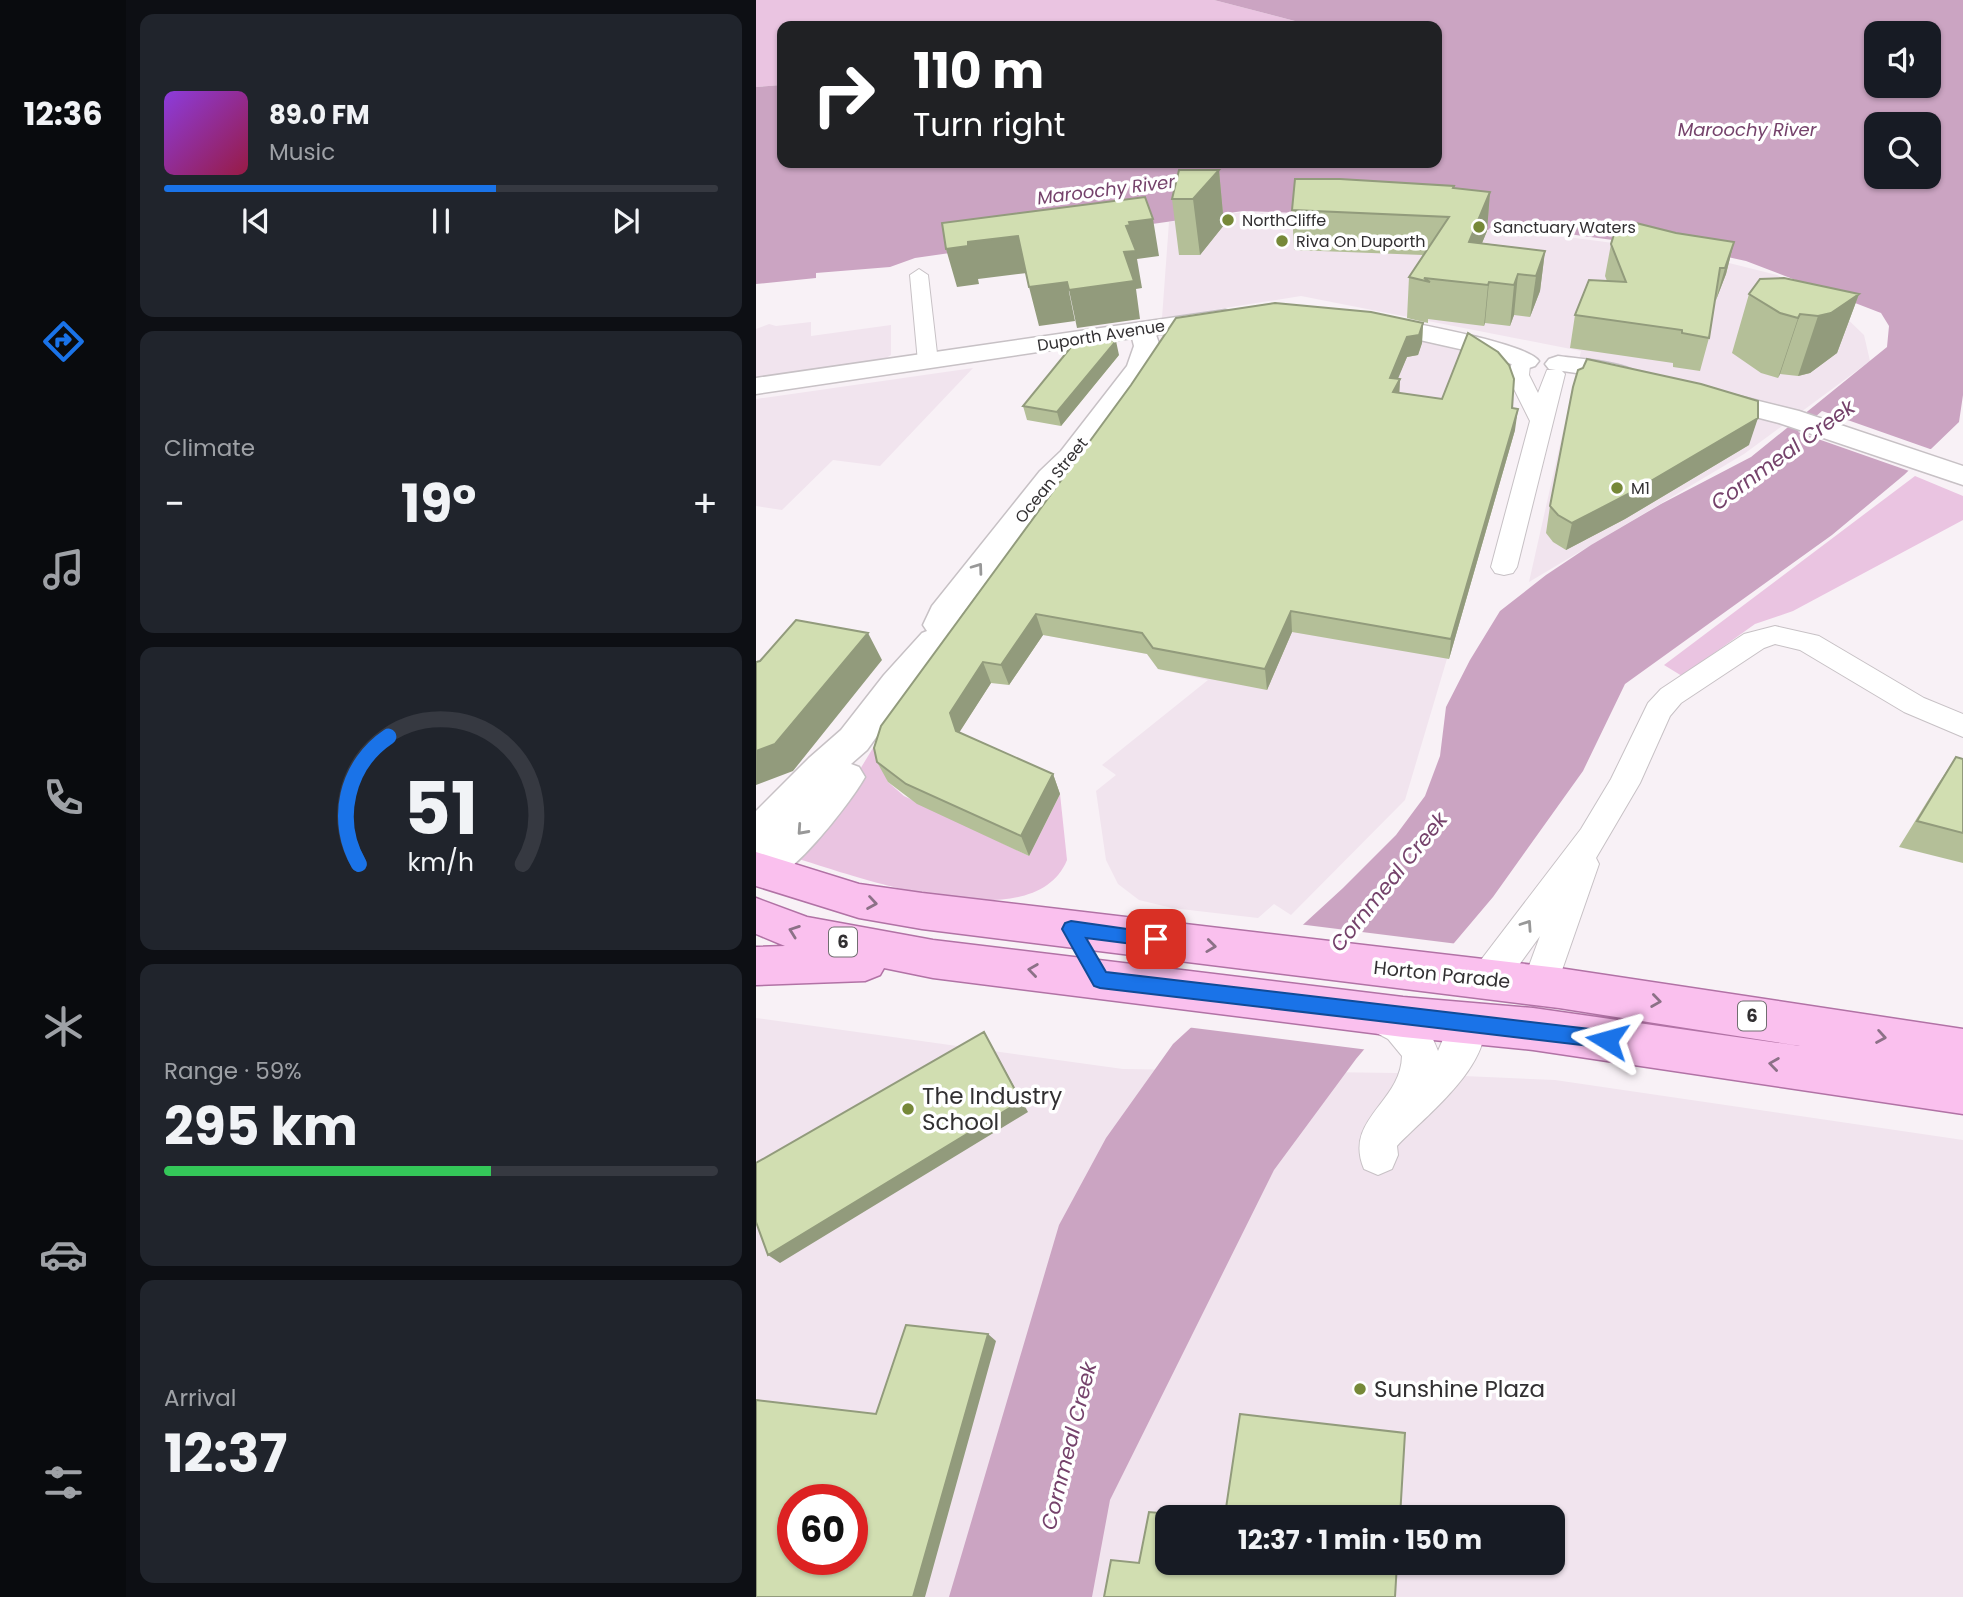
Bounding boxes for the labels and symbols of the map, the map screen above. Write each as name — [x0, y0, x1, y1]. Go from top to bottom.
water label: Maroochy River — [1678, 117, 1818, 142]
water label: Maroochy River — [1036, 168, 1178, 210]
place label: NorthCliffe — [1242, 209, 1326, 232]
marker: NorthCliffe — [1220, 212, 1236, 228]
place label: Sanctuary Waters — [1493, 216, 1636, 239]
marker: Sanctuary Waters — [1471, 219, 1487, 235]
place label: Riva On Duporth — [1296, 230, 1425, 253]
marker: Riva On Duporth — [1274, 233, 1290, 249]
street label: Duporth Avenue — [1036, 314, 1167, 357]
water label: Cornmeal Creek — [1705, 392, 1862, 517]
street label: Ocean Street — [1010, 432, 1093, 528]
place label: M1 — [1631, 477, 1650, 500]
marker: M1 — [1609, 480, 1625, 496]
one-way arrow — [970, 563, 983, 576]
water label: Cornmeal Creek — [1323, 805, 1455, 958]
one-way arrow — [798, 822, 810, 835]
one-way arrow — [866, 895, 878, 910]
pin — [1126, 909, 1186, 969]
one-way arrow — [1519, 919, 1532, 932]
one-way arrow — [789, 925, 801, 939]
road number: 6 — [829, 928, 857, 957]
one-way arrow — [1206, 939, 1217, 954]
street label: Horton Parade — [1372, 954, 1512, 995]
one-way arrow — [1027, 963, 1038, 978]
one-way arrow — [1651, 993, 1662, 1008]
road number: 6 — [1738, 1001, 1766, 1030]
position arrow — [1570, 1003, 1644, 1077]
one-way arrow — [1875, 1029, 1887, 1044]
one-way arrow — [1769, 1057, 1780, 1072]
place label: The Industry School — [922, 1080, 1062, 1138]
marker: The Industry School — [900, 1101, 916, 1117]
water label: Cornmeal Creek — [1034, 1358, 1104, 1533]
place label: Sunshine Plaza — [1374, 1373, 1545, 1405]
marker: Sunshine Plaza — [1352, 1381, 1368, 1397]
speed limit sign: 60 — [777, 1484, 868, 1575]

